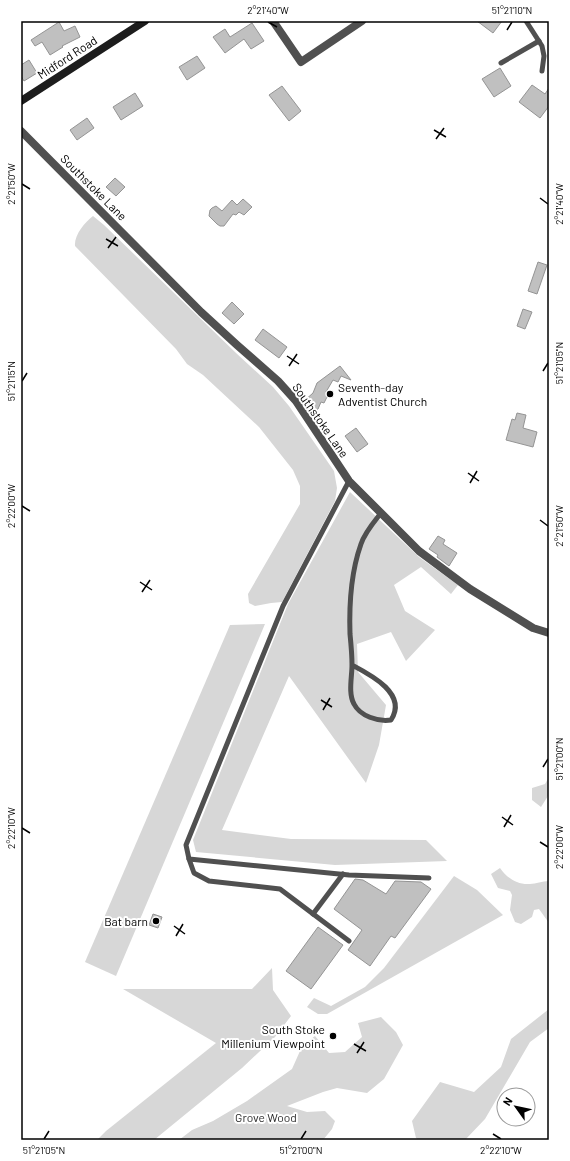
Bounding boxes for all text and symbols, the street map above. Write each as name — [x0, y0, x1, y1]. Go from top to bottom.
text: 2°21'40"W — [247, 4, 289, 16]
text: 51°21'10"N — [492, 4, 532, 16]
street label: Midford Road — [35, 33, 99, 81]
street label: Southstoke Lane — [58, 151, 130, 223]
text: 2°21'50"W — [5, 163, 17, 205]
text: 2°21'40"W — [553, 183, 565, 225]
text: 51°21'05"N — [553, 342, 565, 384]
text: 51°21'15"N — [5, 361, 17, 401]
street label: Southstoke Lane — [290, 380, 352, 460]
place label: Seventh-day Adventist Church — [338, 380, 427, 408]
marker: Seventh-day Adventist Church — [325, 389, 335, 399]
text: 2°22'00"W — [5, 484, 17, 528]
text: 2°21'50"W — [553, 505, 565, 547]
text: 51°21'00"N — [553, 738, 565, 780]
text: 2°22'10"W — [5, 807, 17, 849]
text: 2°22'00"W — [553, 825, 565, 869]
place label: Bat barn — [104, 914, 148, 928]
marker: Bat barn — [151, 916, 161, 926]
place label: South Stoke Millenium Viewpoint — [221, 1022, 325, 1050]
marker: South Stoke Millenium Viewpoint — [328, 1031, 338, 1041]
north arrow — [496, 1087, 536, 1127]
text: N — [500, 1095, 515, 1108]
park label: Grove Wood — [235, 1110, 297, 1124]
text: 51°21'05"N — [23, 1144, 65, 1156]
text: 51°21'00"N — [280, 1144, 322, 1156]
text: 2°22'10"W — [480, 1144, 522, 1156]

